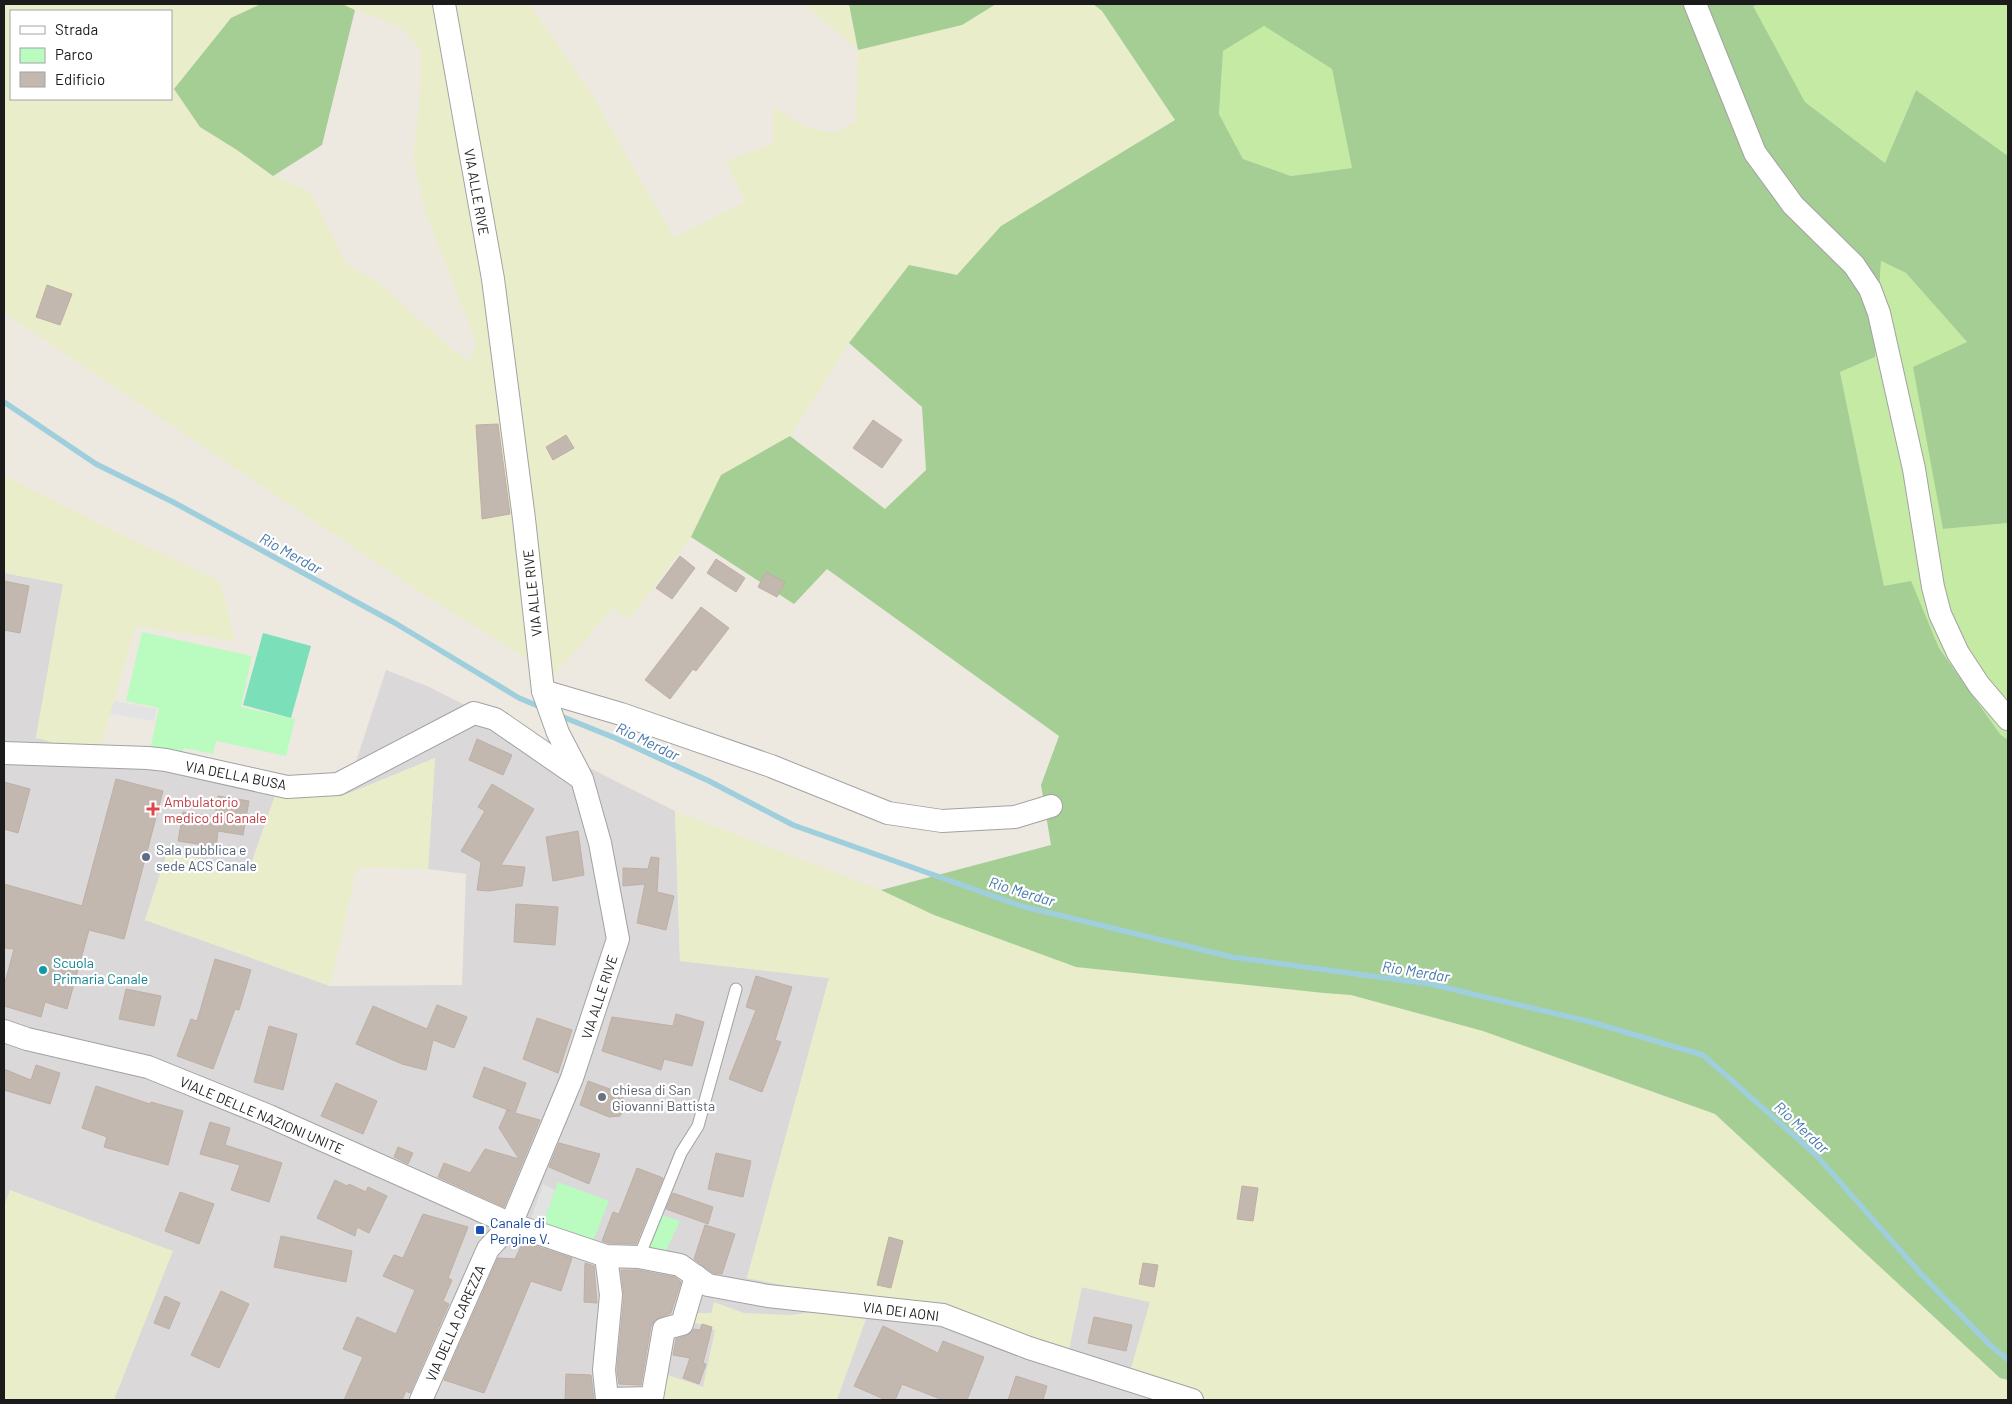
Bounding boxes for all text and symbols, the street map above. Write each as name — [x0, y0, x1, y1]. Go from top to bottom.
legend — [10, 10, 172, 100]
text: Strada — [55, 20, 98, 38]
text: Parco — [55, 45, 93, 63]
text: Edificio — [55, 70, 105, 88]
street label: VIA ALLE RIVE — [461, 147, 493, 237]
water label: Rio Merdar — [257, 529, 326, 578]
street label: VIA ALLE RIVE — [519, 549, 545, 637]
water label: Rio Merdar — [613, 718, 683, 764]
street label: VIA DELLA BUSA — [184, 757, 288, 793]
place label: Ambulatorio medico di Canale — [164, 793, 267, 826]
marker: Ambulatorio medico di Canale — [146, 802, 160, 816]
place label: Sala pubblica e sede ACS Canale — [156, 841, 257, 874]
marker: Sala pubblica e sede ACS Canale — [140, 851, 152, 863]
water label: Rio Merdar — [987, 872, 1058, 910]
street label: VIA ALLE RIVE — [577, 953, 621, 1041]
place label: Scuola Primaria Canale — [53, 954, 148, 987]
water label: Rio Merdar — [1381, 957, 1452, 985]
marker: Scuola Primaria Canale — [37, 964, 49, 976]
street label: VIALE DELLE NAZIONI UNITE — [177, 1073, 347, 1157]
place label: chiesa di San Giovanni Battista — [612, 1081, 715, 1114]
marker: chiesa di San Giovanni Battista — [596, 1091, 608, 1103]
water label: Rio Merdar — [1771, 1097, 1834, 1157]
place label: Canale di Pergine V. — [490, 1214, 551, 1247]
marker: Canale di Pergine V. — [474, 1224, 486, 1236]
street label: VIA DELLA CAREZZA — [422, 1262, 489, 1384]
street label: VIA DEI AONI — [862, 1298, 940, 1324]

